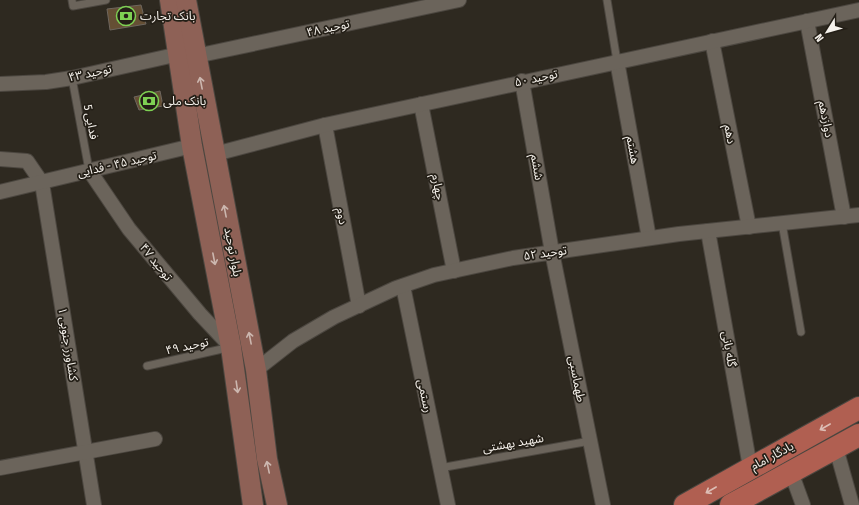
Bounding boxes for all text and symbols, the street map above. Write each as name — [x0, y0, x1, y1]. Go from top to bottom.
bank icon: بانک تجارت — [115, 5, 137, 27]
place label: بانک تجارت — [140, 9, 196, 23]
north arrow — [807, 12, 847, 52]
street label: توحید ۴۸ — [305, 17, 351, 39]
text: N — [812, 31, 827, 44]
street label: توحید ۴۳ — [67, 62, 113, 84]
street label: توحید ۵۰ — [513, 67, 559, 89]
one-way arrow — [197, 77, 205, 90]
bank icon: بانک ملی — [138, 90, 160, 112]
place label: بانک ملی — [163, 94, 206, 108]
street label: دوازدهم — [814, 99, 836, 139]
street label: فدایی 5 — [81, 103, 101, 141]
street label: دهم — [719, 123, 739, 145]
street label: هشتم — [622, 135, 642, 166]
street label: توحید ۴۵ - فدایی — [76, 148, 158, 180]
street label: ششم — [526, 153, 546, 182]
street label: چهارم — [427, 173, 447, 202]
one-way arrow — [221, 204, 229, 217]
street label: دوم — [332, 206, 351, 226]
street label: بلوار توحید — [221, 226, 245, 278]
street label: توحید ۴۷ — [137, 241, 175, 284]
street label: توحید ۵۲ — [522, 243, 568, 263]
one-way arrow — [210, 252, 218, 265]
street label: کشاورز جنوبی ۱ — [55, 306, 81, 383]
street label: گله بانی — [719, 330, 739, 369]
one-way arrow — [246, 332, 254, 345]
street label: توحید ۴۹ — [164, 335, 210, 357]
street label: طهماسبی — [566, 355, 588, 403]
street label: رستمی — [415, 378, 435, 414]
one-way arrow — [233, 380, 241, 393]
one-way arrow — [819, 424, 831, 432]
street label: شهید بهشتی — [481, 431, 545, 455]
street label: یادگار امام — [748, 439, 797, 475]
one-way arrow — [264, 461, 272, 474]
one-way arrow — [705, 486, 717, 494]

